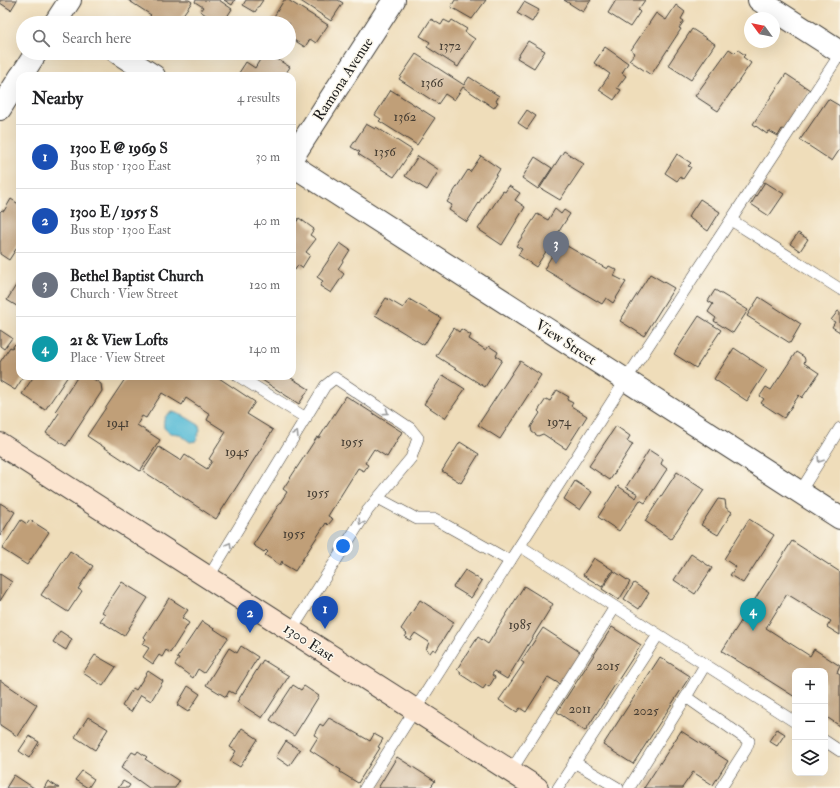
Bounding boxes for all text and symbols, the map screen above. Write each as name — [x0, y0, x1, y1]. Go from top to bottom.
north arrow — [744, 12, 780, 48]
search box — [16, 16, 296, 60]
icon: search — [30, 27, 52, 49]
text: Search here — [62, 29, 131, 48]
street label: Ramona Avenue — [309, 34, 378, 125]
house number: 1372 — [439, 38, 462, 54]
house number: 1366 — [421, 75, 445, 91]
text: Nearby — [32, 88, 83, 109]
text: 4 results — [237, 90, 280, 106]
house number: 1362 — [394, 109, 417, 125]
text: 1300 E @ 1969 S — [70, 139, 168, 158]
house number: 1356 — [374, 144, 397, 160]
text: 1 — [43, 149, 47, 165]
text: 30 m — [256, 149, 280, 165]
text: Bus stop · 1300 East — [70, 158, 171, 174]
text: 1300 E / 1955 S — [70, 203, 158, 222]
text: 2 — [42, 213, 48, 229]
text: 40 m — [254, 213, 280, 229]
text: Bus stop · 1300 East — [70, 222, 171, 238]
pin: 3 — [543, 231, 569, 264]
text: Bethel Baptist Church — [70, 267, 204, 286]
text: 3 — [43, 277, 48, 293]
text: 120 m — [249, 277, 280, 293]
text: Church · View Street — [70, 286, 178, 302]
street label: View Street — [531, 316, 600, 369]
text: 21 & View Lofts — [70, 331, 168, 350]
text: 4 — [41, 341, 49, 357]
text: 140 m — [249, 341, 280, 357]
text: Place · View Street — [70, 350, 165, 366]
one-way arrow — [382, 407, 389, 415]
house number: 1974 — [547, 414, 572, 430]
house number: 1941 — [107, 415, 130, 431]
one-way arrow — [292, 431, 299, 438]
house number: 1955 — [341, 434, 364, 450]
house number: 1945 — [225, 444, 249, 460]
one-way arrow — [817, 456, 825, 463]
house number: 1955 — [307, 485, 330, 501]
one-way arrow — [359, 517, 366, 524]
house number: 1955 — [283, 526, 306, 542]
your location — [333, 536, 353, 556]
one-way arrow — [224, 542, 232, 549]
pin: 1 — [312, 596, 338, 629]
pin: 4 — [740, 598, 766, 631]
pin: 2 — [237, 600, 263, 633]
house number: 1985 — [508, 617, 532, 633]
street label: 1300 East — [280, 619, 338, 666]
house number: 2015 — [596, 658, 620, 674]
map controls — [792, 668, 828, 776]
button: + — [792, 668, 828, 704]
house number: 2011 — [569, 701, 592, 717]
house number: 2025 — [633, 703, 659, 719]
button: − — [792, 704, 828, 740]
button: layers — [792, 740, 828, 776]

